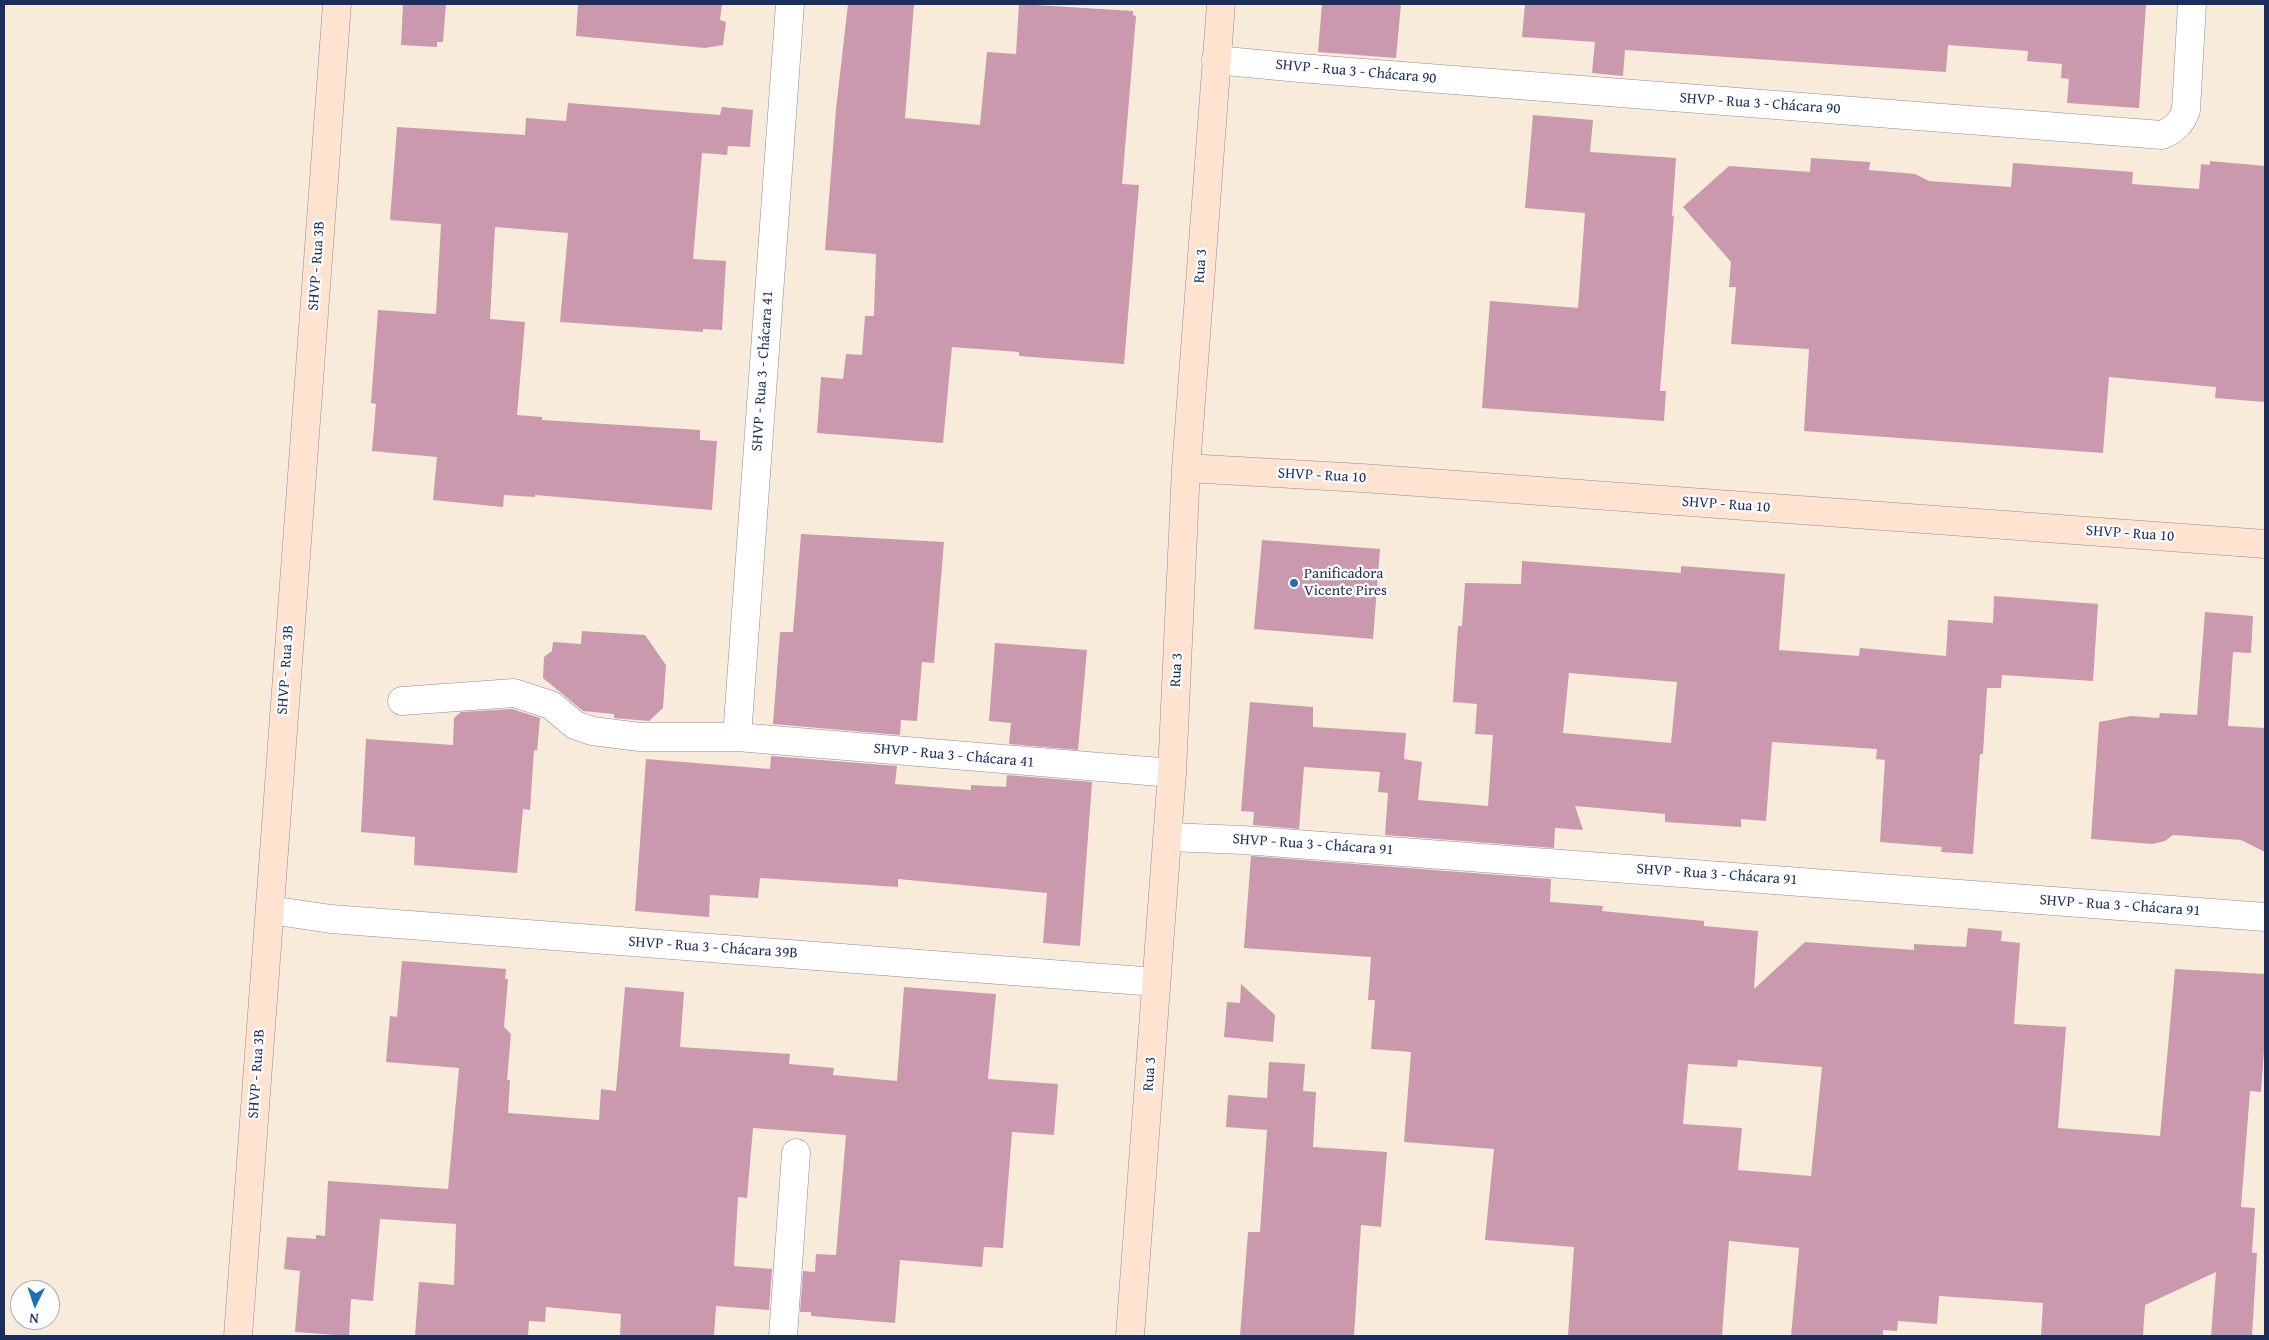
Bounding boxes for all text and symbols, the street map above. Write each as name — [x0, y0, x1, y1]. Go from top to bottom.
street label: SHVP - Rua 3 - Chácara 90 — [1275, 56, 1437, 88]
street label: SHVP - Rua 3 - Chácara 90 — [1679, 89, 1841, 119]
street label: SHVP - Rua 3B — [305, 221, 329, 311]
street label: Rua 3 — [1191, 248, 1211, 284]
street label: SHVP - Rua 3 - Chácara 41 — [748, 290, 778, 452]
street label: SHVP - Rua 10 — [1277, 465, 1367, 487]
street label: SHVP - Rua 10 — [1681, 493, 1771, 517]
street label: SHVP - Rua 10 — [2085, 522, 2175, 546]
place label: Panificadora Vicente Pires — [1304, 565, 1387, 600]
marker: Panificadora Vicente Pires — [1288, 577, 1300, 589]
street label: SHVP - Rua 3B — [274, 625, 298, 715]
street label: Rua 3 — [1167, 652, 1187, 688]
street label: SHVP - Rua 3 - Chácara 41 — [873, 740, 1035, 772]
street label: SHVP - Rua 3 - Chácara 91 — [1232, 830, 1394, 860]
street label: SHVP - Rua 3 - Chácara 91 — [1636, 860, 1798, 890]
street label: SHVP - Rua 3 - Chácara 91 — [2039, 891, 2201, 921]
street label: SHVP - Rua 3 - Chácara 39B — [628, 933, 798, 963]
street label: SHVP - Rua 3B — [245, 1029, 269, 1119]
street label: Rua 3 — [1140, 1056, 1160, 1092]
north arrow — [10, 1280, 60, 1330]
text: N — [29, 1309, 39, 1329]

